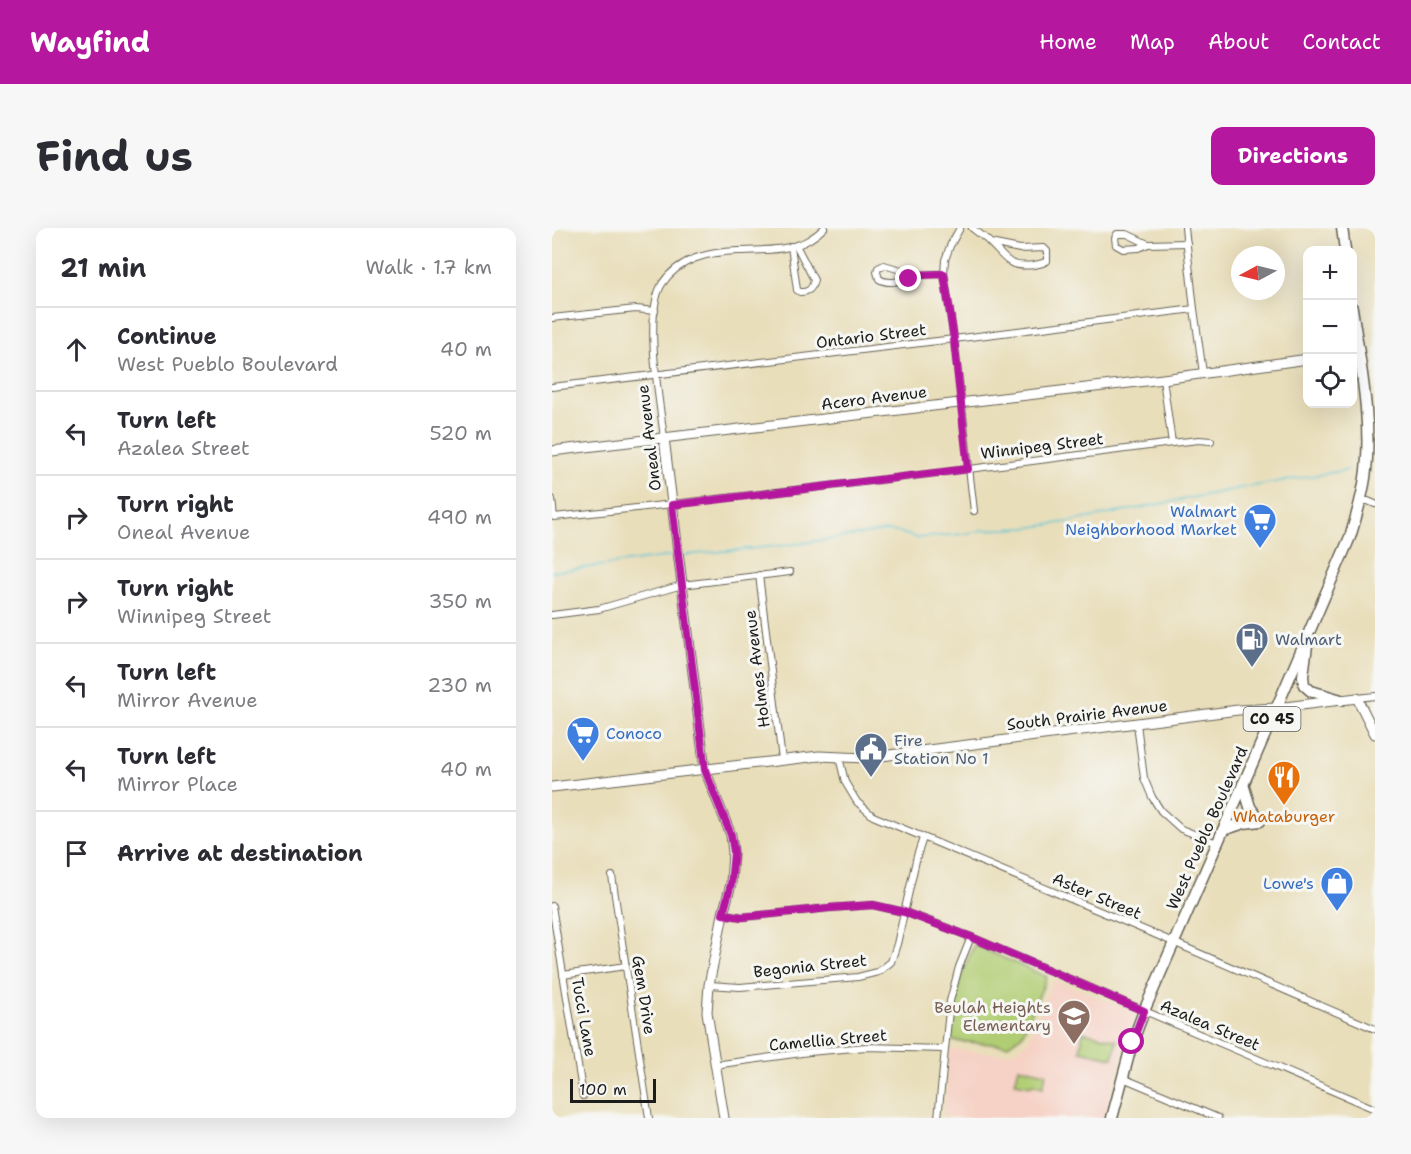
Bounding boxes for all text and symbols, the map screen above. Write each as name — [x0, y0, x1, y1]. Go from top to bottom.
text: Wayfind — [30, 23, 150, 61]
text: Home — [1039, 28, 1097, 56]
text: Map — [1130, 28, 1175, 56]
text: About — [1208, 28, 1269, 56]
text: Contact — [1302, 28, 1381, 56]
button: Directions — [1211, 127, 1375, 185]
text: Find us — [36, 128, 193, 184]
north arrow — [1231, 246, 1285, 300]
map controls — [1303, 246, 1357, 408]
button: + — [1303, 246, 1357, 300]
text: 21 min — [60, 250, 146, 285]
text: Walk · 1.7 km — [366, 254, 492, 280]
route end — [895, 265, 921, 291]
button: − — [1303, 300, 1357, 354]
street label: Ontario Street — [815, 319, 927, 353]
text: Continue — [117, 322, 217, 351]
icon: ahead — [60, 333, 93, 366]
text: 40 m — [440, 336, 492, 362]
text: West Pueblo Boulevard — [117, 351, 338, 377]
button: locate — [1303, 354, 1357, 408]
street label: Acero Avenue — [820, 381, 928, 415]
street label: Oneal Avenue — [632, 384, 666, 492]
text: Turn left — [117, 406, 216, 435]
icon: left — [60, 417, 93, 450]
text: 520 m — [429, 420, 492, 446]
street label: Winnipeg Street — [979, 428, 1105, 464]
text: Azalea Street — [117, 435, 250, 461]
text: Turn right — [117, 490, 234, 519]
icon: right — [60, 501, 93, 534]
place label: Walmart Neighborhood Market — [1065, 501, 1237, 540]
supermarket icon: Walmart Neighborhood Market — [1242, 502, 1278, 549]
text: 490 m — [427, 504, 492, 530]
text: Oneal Avenue — [117, 519, 250, 545]
text: Turn right — [117, 574, 234, 603]
icon: right — [60, 585, 93, 618]
text: 350 m — [428, 588, 492, 614]
text: Winnipeg Street — [117, 603, 272, 629]
street label: Holmes Avenue — [739, 609, 775, 729]
fuel station icon: Walmart — [1234, 621, 1270, 668]
place label: Walmart — [1275, 629, 1342, 650]
text: Turn left — [117, 658, 216, 687]
icon: left — [60, 669, 93, 702]
text: 230 m — [427, 672, 492, 698]
text: Mirror Avenue — [117, 687, 257, 713]
street label: South Prairie Avenue — [1006, 695, 1168, 735]
road number: CO 45 — [1244, 707, 1300, 731]
supermarket icon: Conoco — [565, 715, 601, 762]
place label: Conoco — [606, 723, 662, 744]
place label: Fire Station No 1 — [894, 730, 989, 769]
public building icon: Fire Station No 1 — [853, 731, 889, 778]
text: Turn left — [117, 742, 216, 771]
street label: West Pueblo Boulevard — [1161, 743, 1253, 913]
icon: left — [60, 753, 93, 786]
text: 40 m — [440, 756, 492, 782]
restaurant icon: Whataburger — [1266, 759, 1302, 806]
text: Mirror Place — [117, 771, 238, 797]
place label: Whataburger — [1233, 806, 1335, 827]
icon: arrive — [60, 837, 93, 870]
text: Arrive at destination — [117, 839, 363, 868]
shop icon: Lowe's — [1319, 865, 1355, 912]
street label: Aster Street — [1049, 868, 1145, 924]
place label: Lowe's — [1263, 873, 1314, 894]
street label: Begonia Street — [752, 950, 868, 982]
street label: Gem Drive — [627, 954, 661, 1036]
street label: Tucci Lane — [567, 976, 601, 1058]
street label: Azalea Street — [1157, 995, 1263, 1055]
place label: Beulah Heights Elementary — [934, 997, 1051, 1036]
school or university icon: Beulah Heights Elementary — [1056, 998, 1092, 1045]
street label: Camellia Street — [768, 1024, 888, 1056]
route start — [1118, 1028, 1144, 1054]
scale bar — [570, 1076, 656, 1104]
text: 100 m — [579, 1079, 627, 1100]

